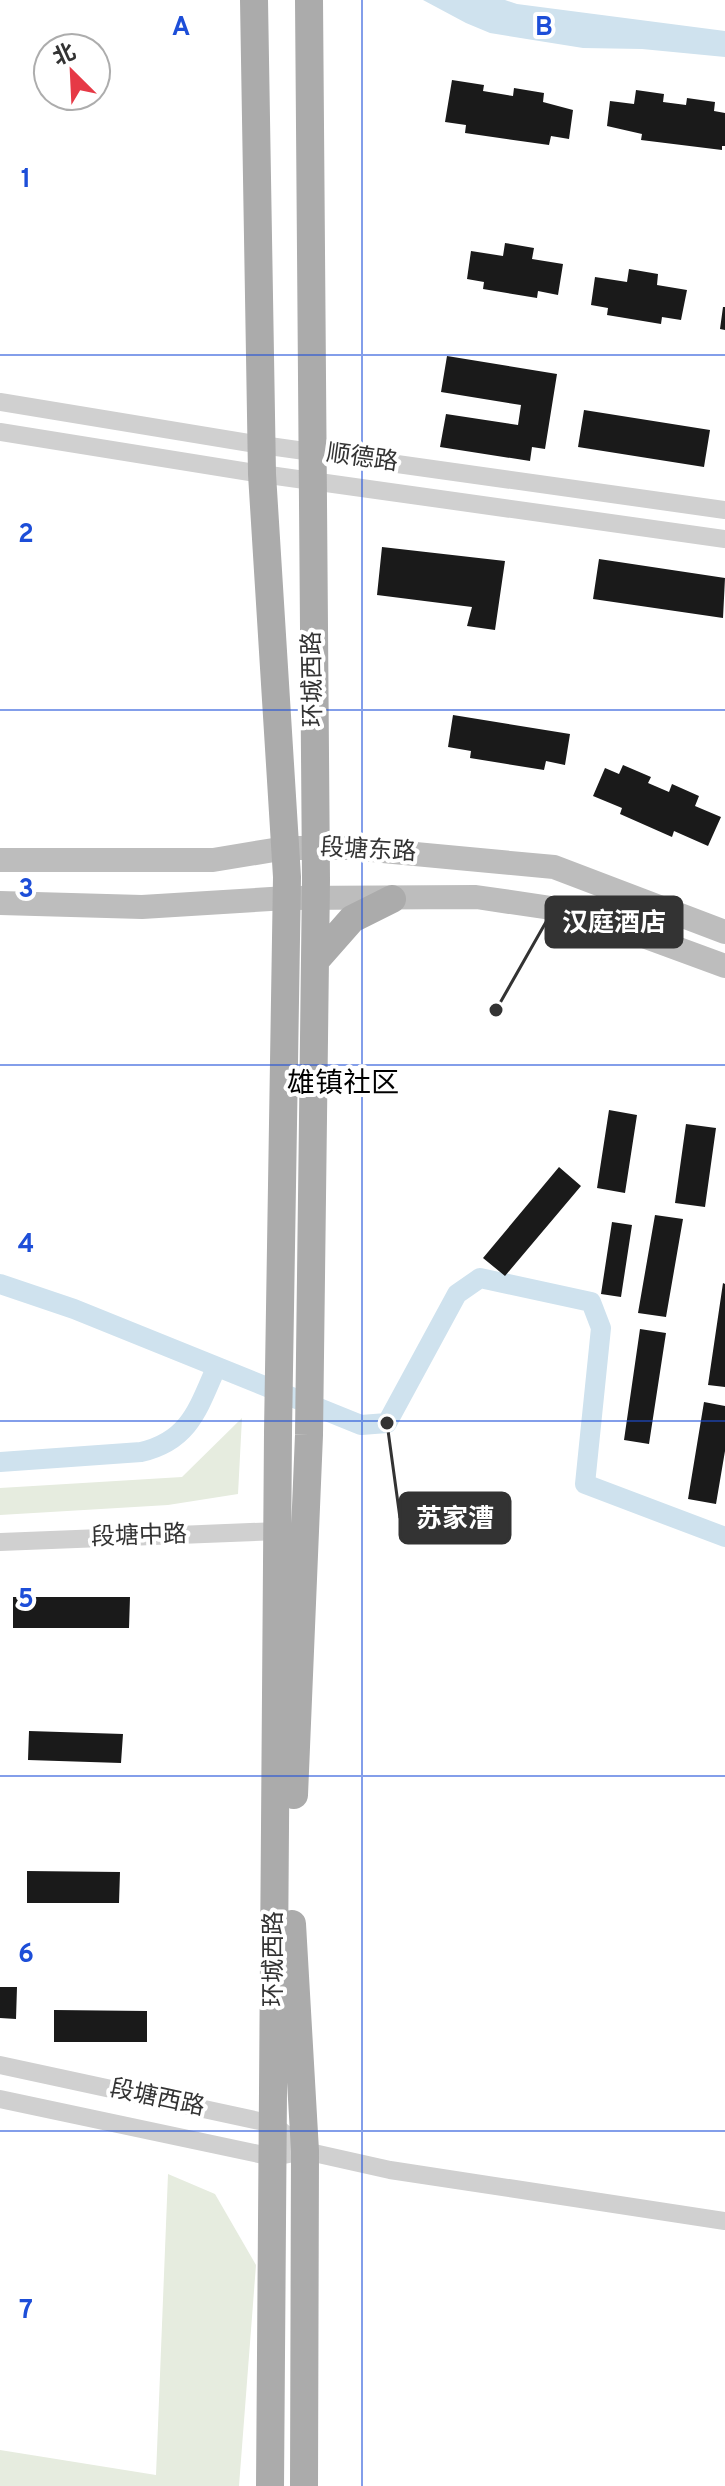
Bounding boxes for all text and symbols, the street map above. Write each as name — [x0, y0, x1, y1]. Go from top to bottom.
text: A — [172, 12, 190, 45]
text: B — [535, 12, 553, 45]
north arrow — [32, 32, 112, 112]
text: 北 — [49, 39, 80, 73]
text: 1 — [21, 164, 31, 197]
street label: 顺德路 — [324, 439, 400, 479]
text: 2 — [18, 519, 34, 552]
street label: 环城西路 — [298, 631, 330, 727]
street label: 段塘东路 — [319, 834, 417, 868]
text: 3 — [18, 874, 34, 907]
callout: 汉庭酒店 — [546, 897, 682, 947]
text: 汉庭酒店 — [562, 908, 666, 941]
district label: 雄镇社区 — [287, 1067, 399, 1103]
text: 4 — [18, 1229, 34, 1262]
callout: 苏家漕 — [400, 1493, 510, 1543]
text: 苏家漕 — [416, 1504, 494, 1537]
street label: 段塘中路 — [91, 1520, 187, 1554]
text: 5 — [18, 1584, 34, 1617]
street label: 环城西路 — [260, 1911, 290, 2007]
text: 6 — [18, 1939, 34, 1972]
street label: 段塘西路 — [107, 2074, 207, 2124]
text: 7 — [19, 2295, 33, 2328]

